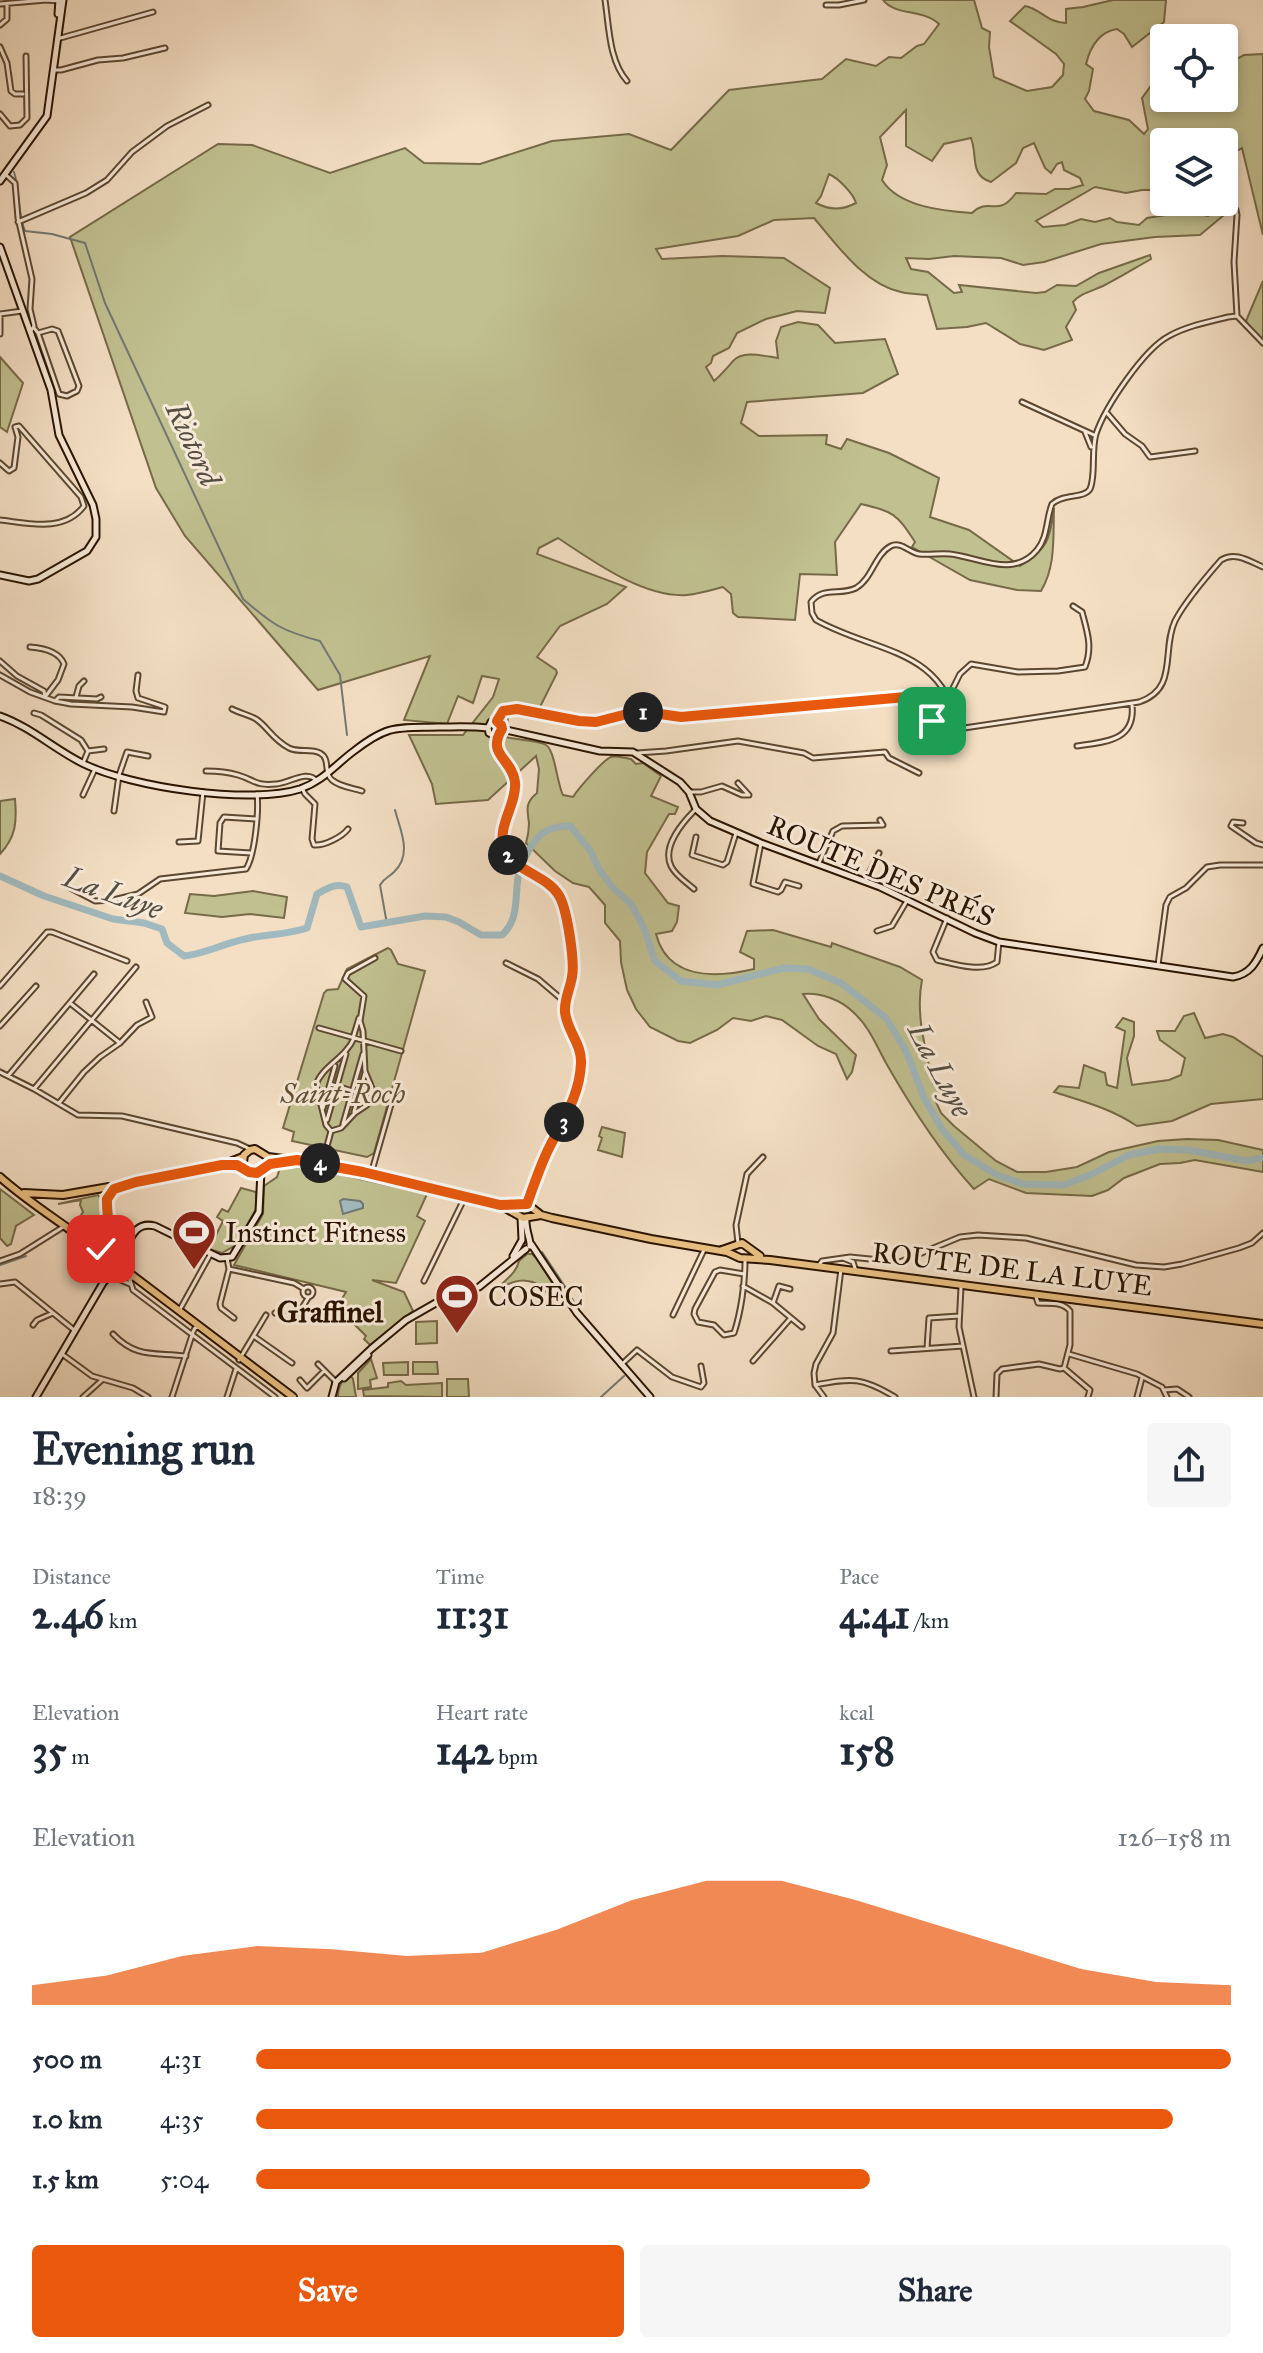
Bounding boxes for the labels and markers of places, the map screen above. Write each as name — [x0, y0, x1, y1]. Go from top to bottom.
pin — [898, 687, 966, 755]
pin: 1 — [623, 692, 663, 732]
pin: 2 — [488, 835, 528, 875]
pin: 3 — [544, 1102, 584, 1142]
pin: 4 — [300, 1143, 340, 1183]
sports icon: Instinct Fitness — [170, 1208, 218, 1271]
pin — [67, 1215, 135, 1283]
place label: Instinct Fitness — [225, 1215, 406, 1250]
sports icon: COSEC — [433, 1272, 481, 1335]
place label: COSEC — [488, 1279, 584, 1314]

